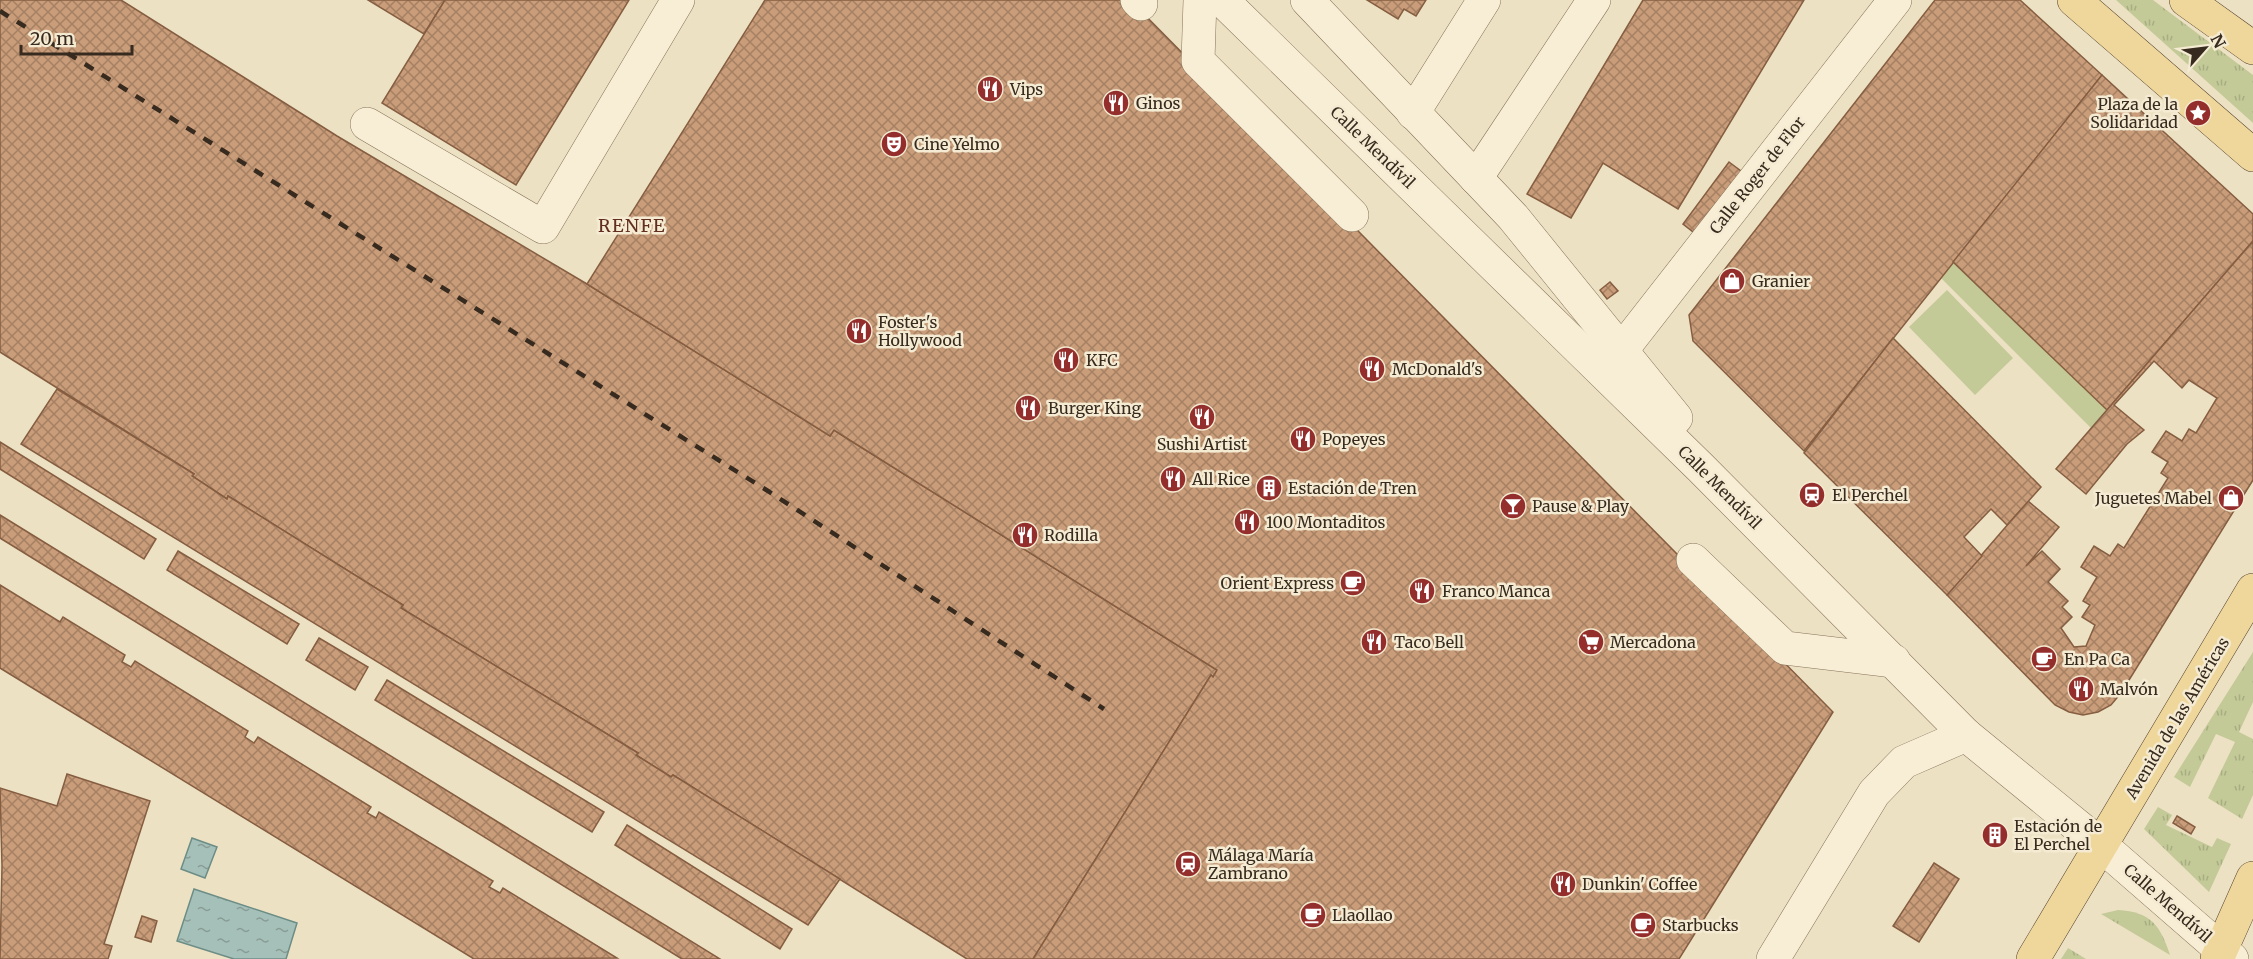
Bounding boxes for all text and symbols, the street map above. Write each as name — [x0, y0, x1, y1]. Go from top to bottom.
scale bar — [21, 18, 132, 56]
north arrow — [2175, 18, 2235, 78]
text: 20 m — [30, 27, 74, 50]
text: N — [2206, 31, 2230, 52]
restaurant icon: Vips — [975, 74, 1005, 104]
place label: Vips — [1009, 79, 1043, 99]
restaurant icon: Ginos — [1101, 88, 1131, 118]
place label: Ginos — [1136, 93, 1181, 113]
place label: Plaza de la Solidaridad — [2090, 94, 2178, 132]
place icon: Plaza de la Solidaridad — [2183, 98, 2213, 128]
street label: Calle Mendívil — [1327, 102, 1419, 192]
street label: Calle Roger de Flor — [1705, 112, 1809, 238]
theatre icon: Cine Yelmo — [879, 129, 909, 159]
place label: Cine Yelmo — [914, 134, 1000, 154]
district label: RENFE — [598, 214, 666, 237]
shop icon: Granier — [1717, 266, 1747, 296]
place label: Granier — [1752, 271, 1810, 291]
place label: Foster's Hollywood — [878, 312, 962, 350]
restaurant icon: Foster's Hollywood — [844, 316, 874, 346]
restaurant icon: KFC — [1051, 345, 1081, 375]
place label: KFC — [1086, 350, 1118, 370]
restaurant icon: McDonald's — [1357, 354, 1387, 384]
place label: McDonald's — [1392, 359, 1482, 379]
restaurant icon: Burger King — [1013, 393, 1043, 423]
place label: Burger King — [1048, 398, 1141, 418]
restaurant icon: Sushi Artist — [1187, 402, 1217, 432]
restaurant icon: Popeyes — [1288, 424, 1318, 454]
place label: Popeyes — [1322, 429, 1386, 449]
place label: Sushi Artist — [1157, 434, 1248, 454]
street label: Calle Mendívil — [1674, 441, 1766, 533]
restaurant icon: All Rice — [1158, 464, 1188, 494]
place label: All Rice — [1191, 469, 1250, 489]
building icon: Estación de Tren — [1254, 473, 1284, 503]
place label: Estación de Tren — [1288, 478, 1417, 498]
station icon: El Perchel — [1797, 480, 1827, 510]
shop icon: Juguetes Mabel — [2216, 483, 2246, 513]
place label: El Perchel — [1832, 485, 1908, 505]
place label: Juguetes Mabel — [2094, 488, 2212, 508]
bar icon: Pause & Play — [1498, 491, 1528, 521]
place label: Pause & Play — [1532, 496, 1630, 516]
restaurant icon: 100 Montaditos — [1232, 507, 1262, 537]
place label: 100 Montaditos — [1266, 512, 1385, 532]
restaurant icon: Rodilla — [1010, 520, 1040, 550]
place label: Rodilla — [1044, 525, 1098, 545]
cafe icon: Orient Express — [1338, 568, 1368, 598]
place label: Orient Express — [1221, 573, 1334, 593]
restaurant icon: Franco Manca — [1407, 576, 1437, 606]
place label: Franco Manca — [1442, 581, 1551, 601]
restaurant icon: Taco Bell — [1359, 627, 1389, 657]
supermarket icon: Mercadona — [1576, 627, 1606, 657]
place label: Taco Bell — [1394, 632, 1464, 652]
place label: Mercadona — [1610, 632, 1696, 652]
street label: Avenida de las Américas — [2120, 633, 2233, 803]
cafe icon: En Pa Ca — [2029, 644, 2059, 674]
place label: En Pa Ca — [2064, 649, 2131, 669]
restaurant icon: Malvón — [2066, 674, 2096, 704]
place label: Malvón — [2100, 679, 2159, 699]
place label: Estación de El Perchel — [2014, 816, 2102, 854]
building icon: Estación de El Perchel — [1980, 820, 2010, 850]
place label: Málaga María Zambrano — [1208, 845, 1314, 883]
station icon: Málaga María Zambrano — [1173, 849, 1203, 879]
street label: Calle Mendívil — [2120, 859, 2216, 947]
restaurant icon: Dunkin' Coffee — [1548, 869, 1578, 899]
place label: Dunkin' Coffee — [1582, 874, 1697, 894]
cafe icon: Llaollao — [1298, 900, 1328, 930]
place label: Llaollao — [1332, 905, 1393, 925]
cafe icon: Starbucks — [1628, 910, 1658, 940]
place label: Starbucks — [1662, 915, 1739, 935]

